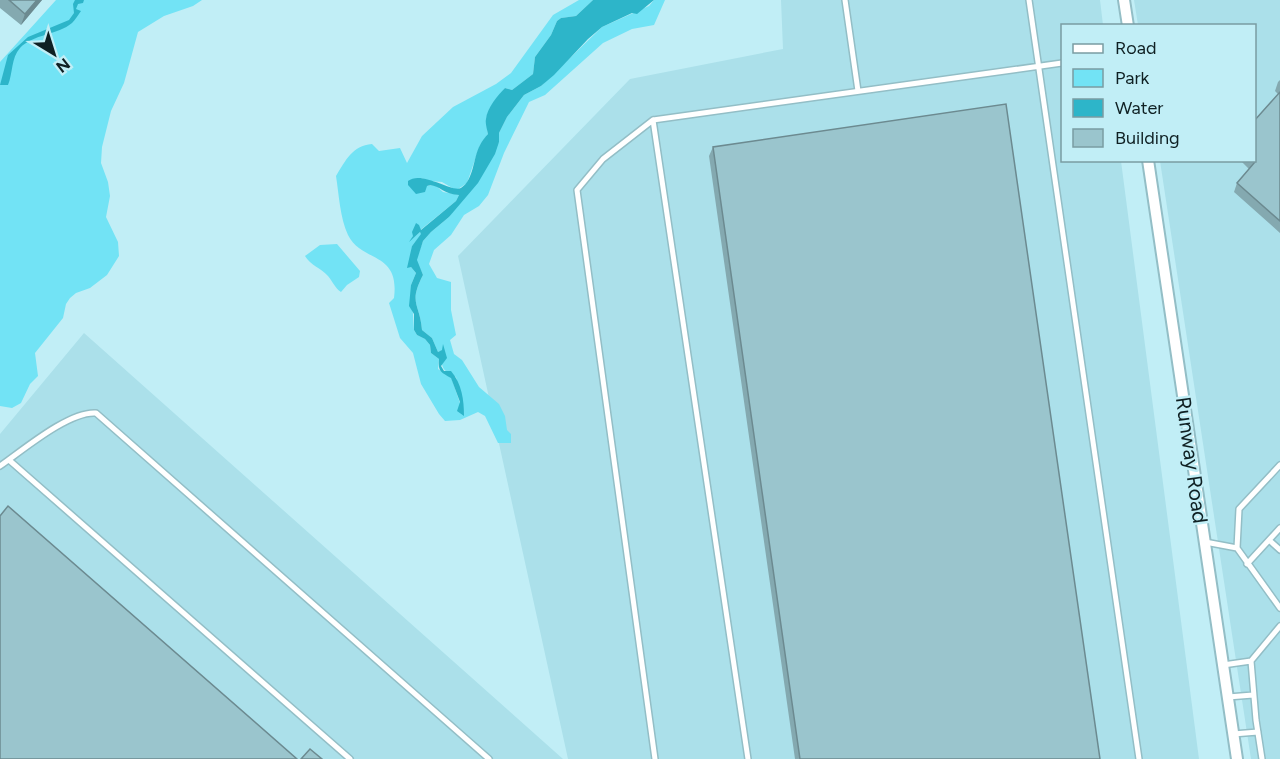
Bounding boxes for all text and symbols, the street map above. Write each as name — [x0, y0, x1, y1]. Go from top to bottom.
north arrow — [24, 24, 84, 84]
legend — [1061, 24, 1256, 162]
text: Road — [1115, 37, 1156, 59]
text: N — [52, 54, 74, 77]
text: Park — [1115, 67, 1150, 89]
text: Water — [1115, 97, 1163, 119]
text: Building — [1115, 127, 1180, 149]
street label: Runway Road — [1171, 395, 1213, 525]

